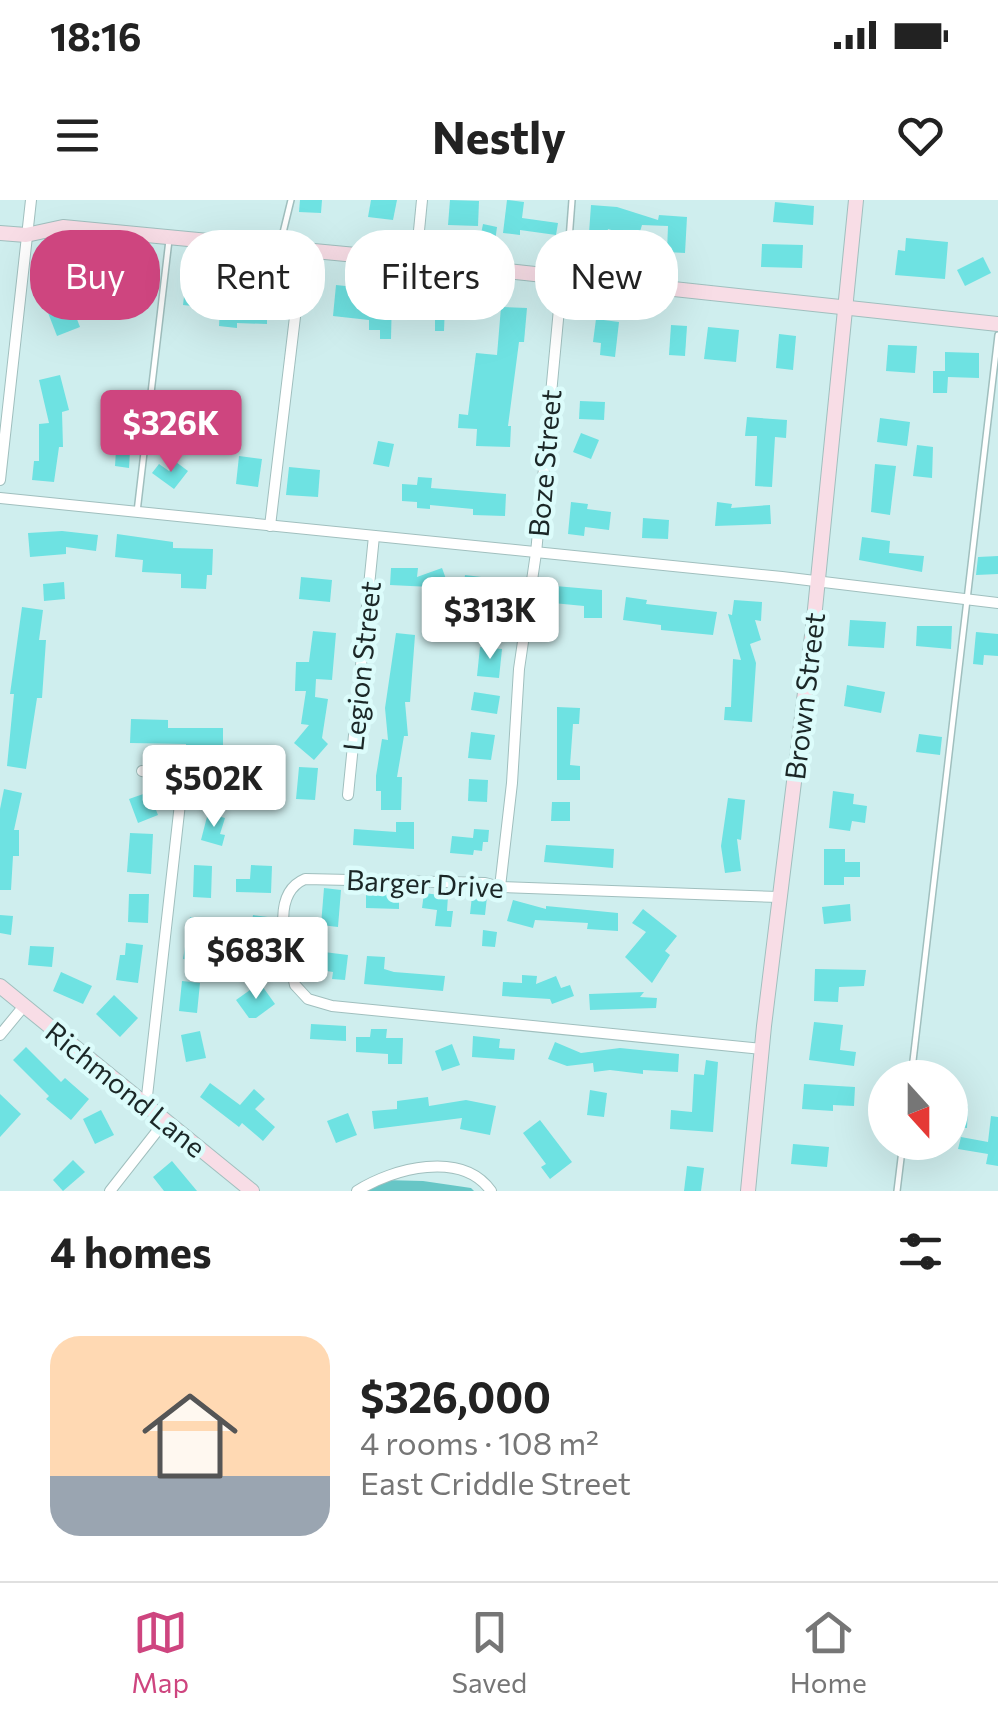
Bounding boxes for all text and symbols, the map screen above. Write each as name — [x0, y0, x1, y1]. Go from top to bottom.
text: 18:16 — [50, 12, 141, 59]
icon: menu — [50, 108, 105, 163]
text: Nestly — [432, 108, 566, 163]
icon: heart — [893, 108, 948, 163]
chip: Buy — [30, 230, 160, 320]
chip: Rent — [180, 230, 325, 320]
chip: Filters — [345, 230, 515, 320]
chip: New — [535, 230, 678, 320]
street label: Boze Street — [521, 388, 567, 538]
pin: $326K — [101, 390, 241, 475]
text: $326K — [123, 402, 219, 442]
pin: $313K — [420, 577, 560, 662]
street label: Legion Street — [335, 579, 387, 753]
text: $313K — [444, 589, 536, 629]
street label: Brown Street — [777, 611, 831, 781]
pin: $502K — [144, 745, 284, 830]
text: $502K — [165, 757, 263, 797]
street label: Barger Drive — [345, 862, 505, 904]
pin: $683K — [186, 917, 326, 1002]
text: $683K — [207, 929, 305, 969]
street label: Richmond Lane — [39, 1014, 213, 1164]
north arrow — [868, 1060, 968, 1160]
map controls — [868, 1060, 968, 1160]
icon: filters — [893, 1224, 948, 1279]
text: 4 homes — [50, 1225, 212, 1277]
text: $326,000 — [360, 1370, 551, 1422]
icon: home — [130, 1376, 250, 1496]
text: 4 rooms · 108 m² — [360, 1422, 599, 1462]
text: East Criddle Street — [360, 1462, 631, 1502]
tab: Map — [131, 1605, 189, 1699]
tab: Saved — [452, 1605, 527, 1699]
tab: Home — [790, 1605, 867, 1699]

